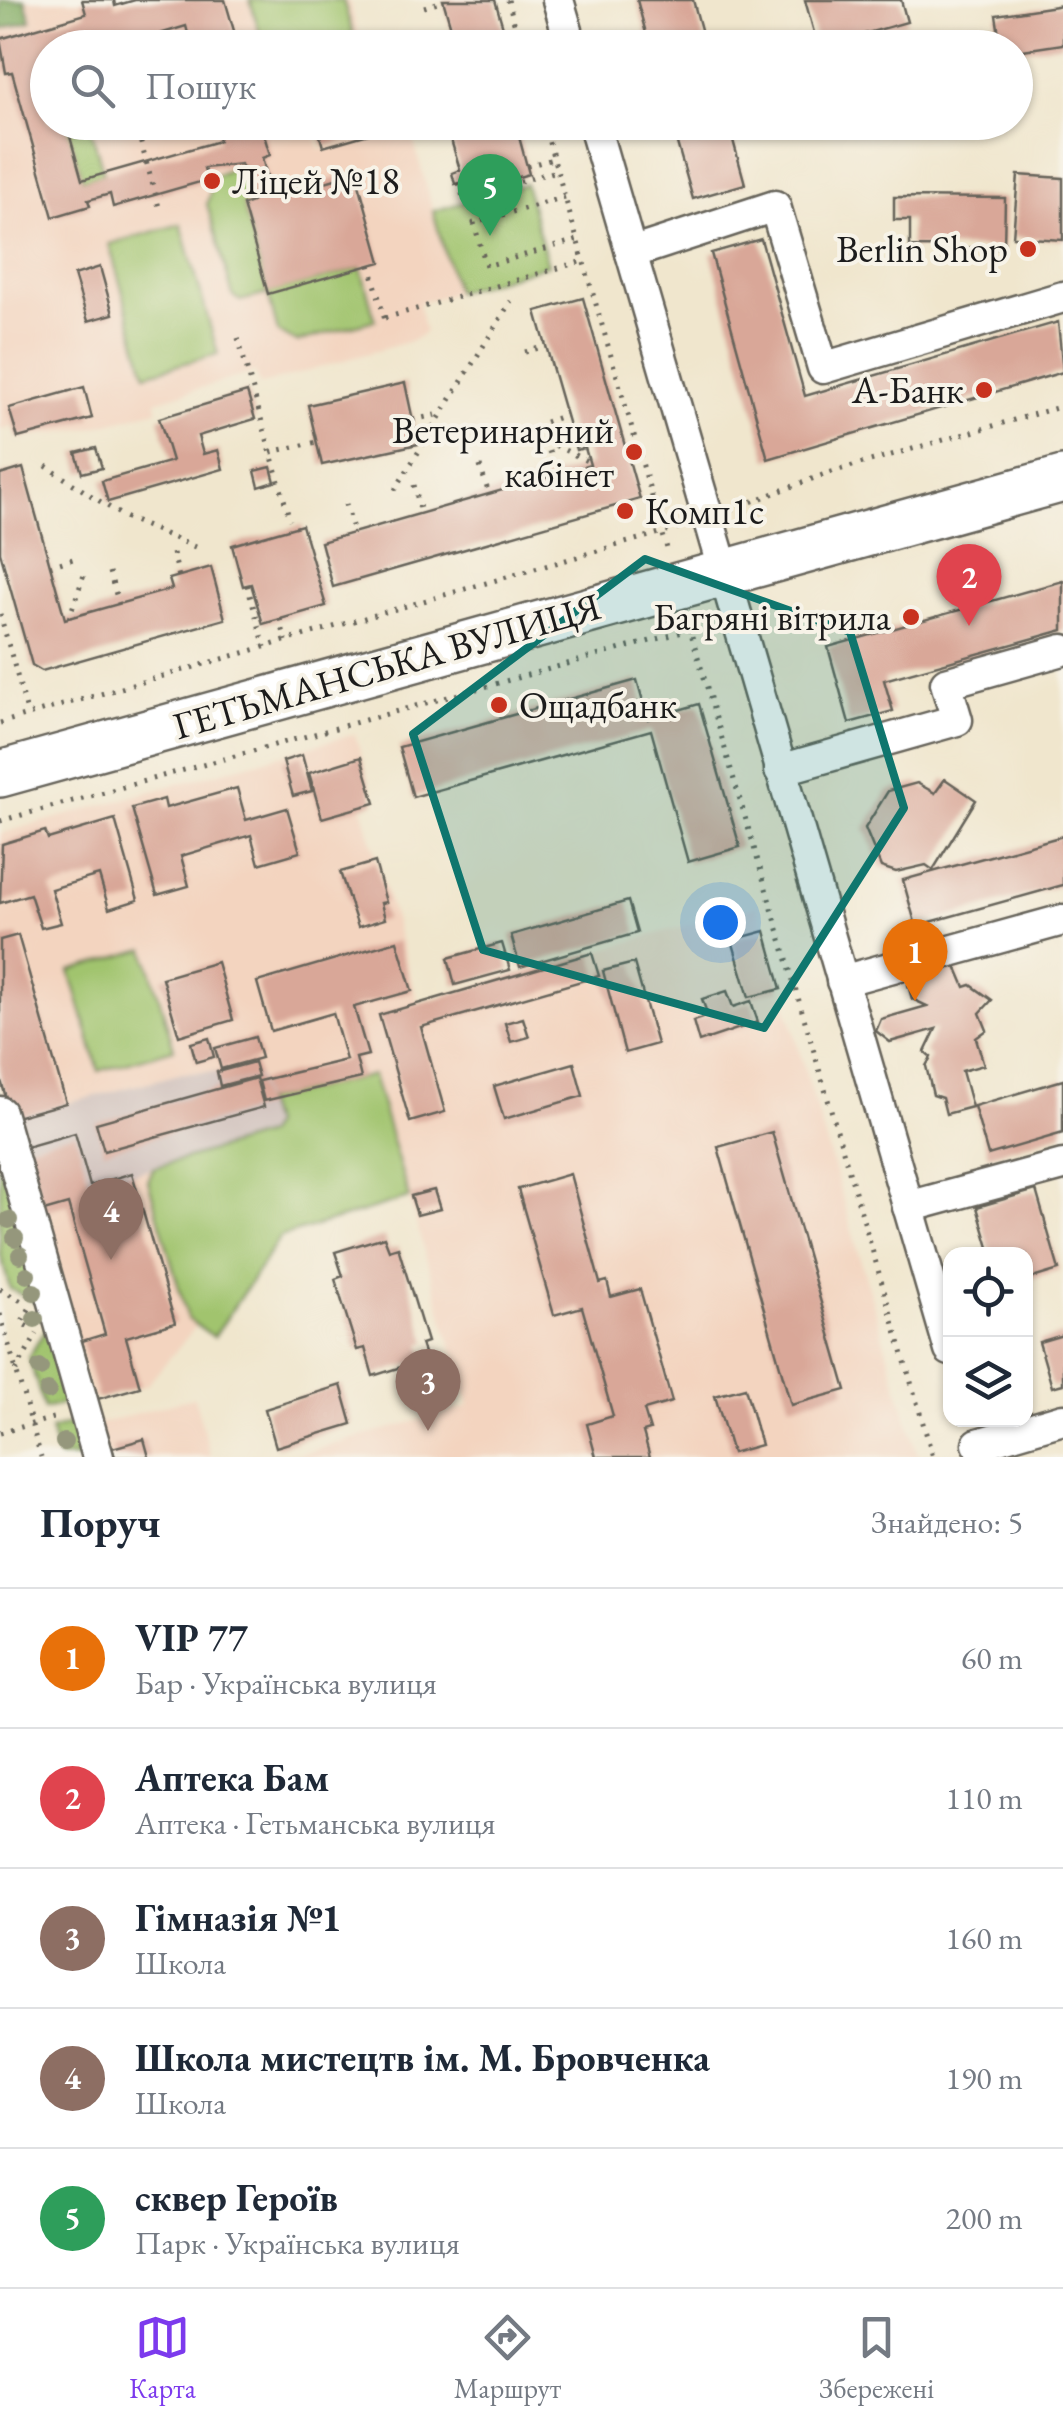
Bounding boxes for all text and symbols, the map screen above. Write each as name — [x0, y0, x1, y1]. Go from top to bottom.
search box — [30, 30, 1033, 140]
icon: search — [65, 58, 120, 113]
text: Пошук — [145, 61, 256, 110]
pin: 5 — [458, 154, 522, 236]
place label: Ліцей №18 — [232, 156, 400, 205]
marker: Ліцей №18 — [201, 170, 223, 192]
place label: Berlin Shop — [836, 224, 1008, 273]
marker: Berlin Shop — [1017, 238, 1039, 260]
place label: А-Банк — [851, 365, 964, 414]
marker: А-Банк — [973, 379, 995, 401]
place label: Ветеринарний кабінет — [392, 405, 614, 498]
marker: Ветеринарний кабінет — [623, 441, 645, 463]
place label: Комп1с — [645, 486, 764, 535]
marker: Комп1с — [614, 500, 636, 522]
pin: 2 — [936, 544, 1002, 626]
street label: ГЕТЬМАНСЬКА ВУЛИЦЯ — [168, 581, 606, 750]
place label: Багряні вітрила — [653, 592, 892, 641]
marker: Багряні вітрила — [900, 606, 922, 628]
place label: Ощадбанк — [519, 680, 677, 729]
marker: Ощадбанк — [488, 694, 510, 716]
your location — [695, 897, 746, 948]
pin: 1 — [882, 918, 948, 1001]
pin: 4 — [78, 1178, 144, 1260]
map controls — [943, 1247, 1033, 1427]
button: locate — [943, 1247, 1033, 1337]
button: layers — [943, 1337, 1033, 1427]
pin: 3 — [396, 1348, 460, 1431]
text: Поруч — [40, 1495, 161, 1550]
text: Знайдено: 5 — [871, 1501, 1023, 1543]
text: VIP 77 — [135, 1613, 248, 1662]
text: 1 — [64, 1637, 81, 1679]
text: 60 m — [961, 1637, 1023, 1679]
text: Бар · Українська вулиця — [135, 1662, 437, 1704]
text: Аптека Бам — [135, 1753, 329, 1802]
text: 2 — [64, 1777, 81, 1819]
text: 110 m — [946, 1777, 1023, 1819]
text: Аптека · Гетьманська вулиця — [135, 1802, 496, 1844]
text: Гімназія №1 — [135, 1893, 341, 1942]
text: 3 — [64, 1917, 81, 1959]
text: 160 m — [946, 1917, 1023, 1959]
text: Школа — [135, 1942, 226, 1984]
text: Школа мистецтв ім. М. Бровченка — [135, 2033, 710, 2082]
text: 4 — [64, 2057, 81, 2099]
text: 190 m — [946, 2057, 1023, 2099]
text: Школа — [135, 2082, 226, 2124]
text: сквер Героїв — [135, 2173, 338, 2222]
text: 5 — [64, 2197, 81, 2239]
text: 200 m — [946, 2197, 1023, 2239]
text: Парк · Українська вулиця — [135, 2222, 460, 2264]
tab: Карта — [129, 2310, 196, 2406]
tab: Маршрут — [454, 2310, 561, 2406]
tab: Збережені — [819, 2310, 934, 2406]

